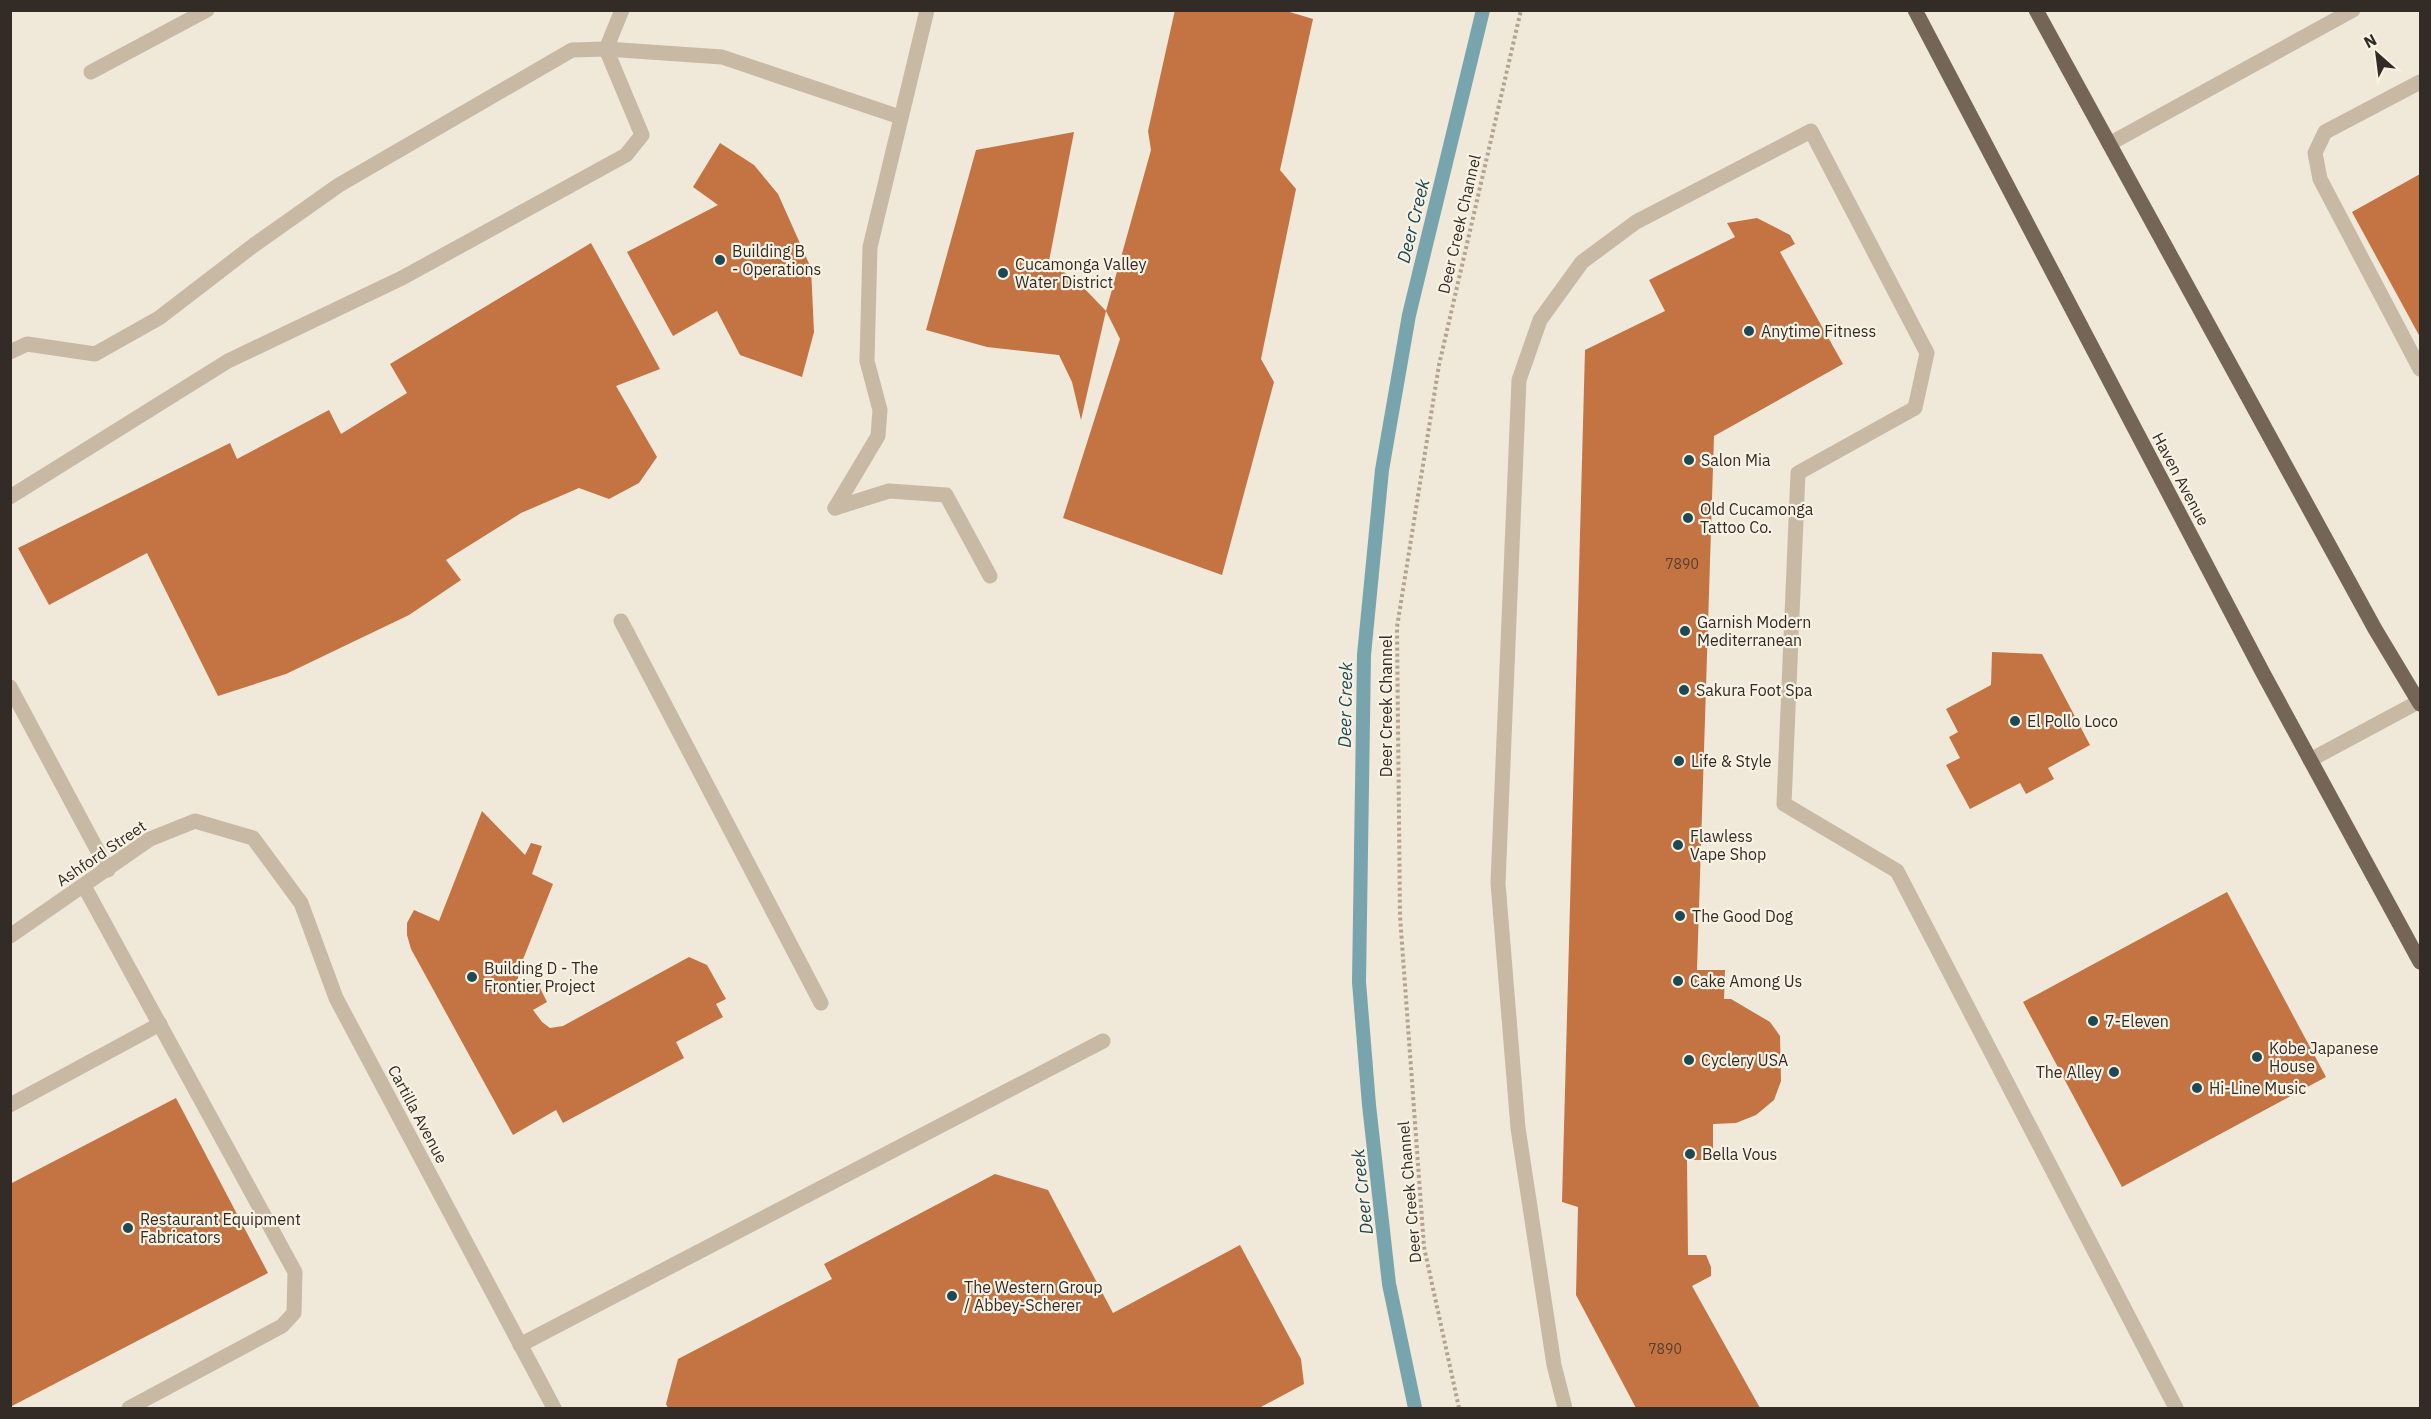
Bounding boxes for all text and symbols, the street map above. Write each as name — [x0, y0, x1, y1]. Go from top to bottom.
north arrow — [2347, 24, 2407, 84]
text: N — [2360, 29, 2380, 52]
street label: Deer Creek Channel — [1433, 152, 1485, 296]
water label: Deer Creek — [1391, 176, 1435, 265]
place label: Building B - Operations — [732, 241, 821, 279]
marker: Building B - Operations — [713, 253, 727, 267]
place label: Cucamonga Valley Water District — [1015, 254, 1146, 292]
marker: Cucamonga Valley Water District — [996, 266, 1010, 280]
place label: Anytime Fitness — [1761, 321, 1876, 341]
marker: Anytime Fitness — [1742, 324, 1756, 338]
street label: Haven Avenue — [2148, 429, 2214, 529]
place label: Salon Mia — [1701, 450, 1771, 470]
marker: Salon Mia — [1682, 453, 1696, 467]
place label: Old Cucamonga Tattoo Co. — [1700, 499, 1814, 537]
marker: Old Cucamonga Tattoo Co. — [1681, 511, 1695, 525]
house number: 7890 — [1665, 555, 1699, 573]
place label: Garnish Modern Mediterranean — [1697, 612, 1811, 650]
marker: Garnish Modern Mediterranean — [1678, 624, 1692, 638]
street label: Deer Creek Channel — [1376, 635, 1396, 777]
water label: Deer Creek — [1333, 661, 1357, 748]
place label: Sakura Foot Spa — [1696, 680, 1813, 700]
marker: Sakura Foot Spa — [1677, 683, 1691, 697]
place label: El Pollo Loco — [2027, 711, 2118, 731]
marker: El Pollo Loco — [2008, 714, 2022, 728]
place label: Life & Style — [1691, 751, 1772, 771]
marker: Life & Style — [1672, 754, 1686, 768]
street label: Ashford Street — [52, 816, 150, 890]
place label: Flawless Vape Shop — [1690, 826, 1766, 864]
marker: Flawless Vape Shop — [1671, 838, 1685, 852]
place label: The Good Dog — [1692, 906, 1794, 926]
marker: The Good Dog — [1673, 909, 1687, 923]
place label: Building D - The Frontier Project — [484, 958, 598, 996]
marker: Building D - The Frontier Project — [465, 970, 479, 984]
place label: Cake Among Us — [1690, 971, 1802, 991]
marker: Cake Among Us — [1671, 974, 1685, 988]
place label: 7-Eleven — [2105, 1011, 2169, 1031]
marker: 7-Eleven — [2086, 1014, 2100, 1028]
place label: Kobe Japanese House — [2269, 1038, 2379, 1076]
place label: Cyclery USA — [1701, 1050, 1788, 1070]
marker: Kobe Japanese House — [2250, 1050, 2264, 1064]
marker: Cyclery USA — [1682, 1053, 1696, 1067]
street label: Cartilla Avenue — [384, 1061, 452, 1167]
place label: The Alley — [2036, 1062, 2102, 1082]
marker: The Alley — [2107, 1065, 2121, 1079]
place label: Hi-Line Music — [2209, 1078, 2306, 1098]
marker: Hi-Line Music — [2190, 1081, 2204, 1095]
street label: Deer Creek Channel — [1393, 1120, 1425, 1264]
place label: Bella Vous — [1702, 1144, 1777, 1164]
water label: Deer Creek — [1346, 1147, 1378, 1236]
marker: Bella Vous — [1683, 1147, 1697, 1161]
place label: Restaurant Equipment Fabricators — [140, 1209, 301, 1247]
marker: Restaurant Equipment Fabricators — [121, 1221, 135, 1235]
place label: The Western Group / Abbey-Scherer — [964, 1277, 1103, 1315]
marker: The Western Group / Abbey-Scherer — [945, 1289, 959, 1303]
house number: 7890 — [1648, 1340, 1682, 1358]

